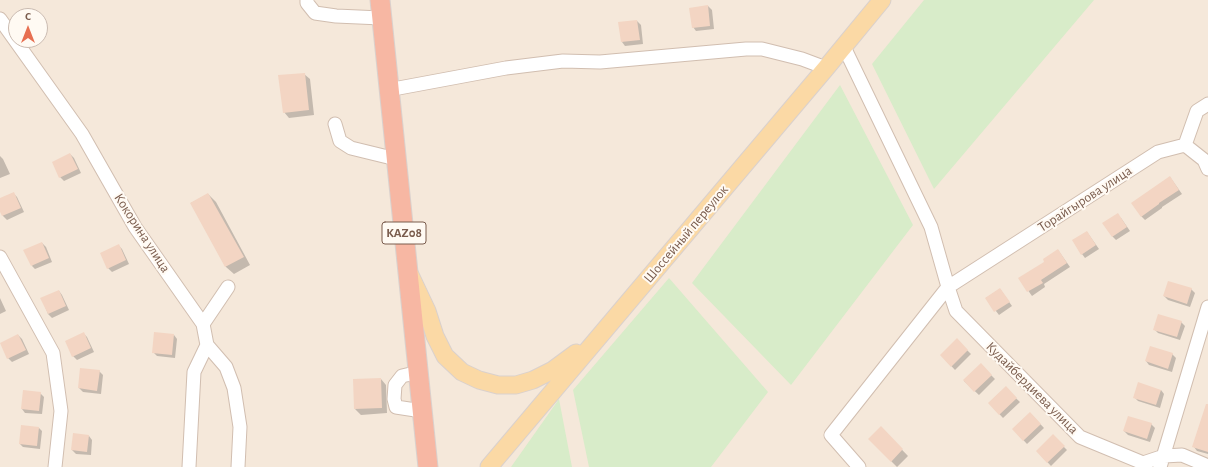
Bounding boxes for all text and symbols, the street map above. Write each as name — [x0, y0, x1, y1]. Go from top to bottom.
north arrow — [8, 8, 48, 48]
text: С — [25, 11, 31, 22]
street label: Торайгырова улица — [1035, 162, 1135, 236]
street label: Шоссейный переулок — [640, 182, 732, 286]
street label: Кокорина улица — [110, 190, 174, 276]
road number: KAZ08 — [382, 222, 426, 244]
street label: Кудайбердиева улица — [982, 338, 1082, 438]

